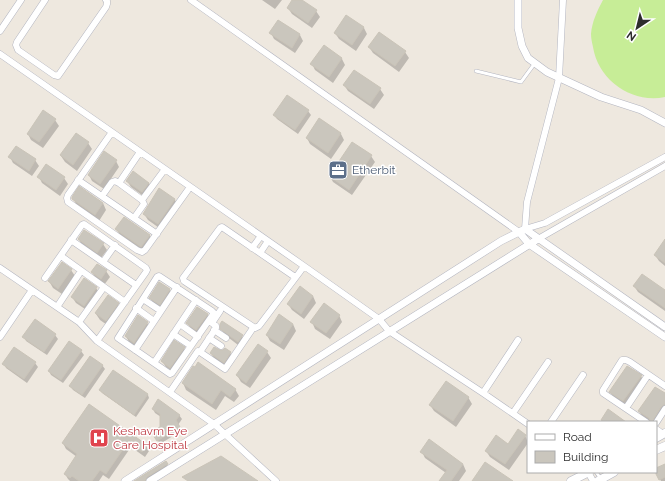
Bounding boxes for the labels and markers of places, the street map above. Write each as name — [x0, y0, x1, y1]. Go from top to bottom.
office icon: Etherbit — [327, 159, 349, 181]
place label: Etherbit — [352, 163, 396, 177]
place label: Keshavm Eye Care Hospital — [113, 424, 188, 452]
hospital icon: Keshavm Eye Care Hospital — [88, 427, 110, 449]

